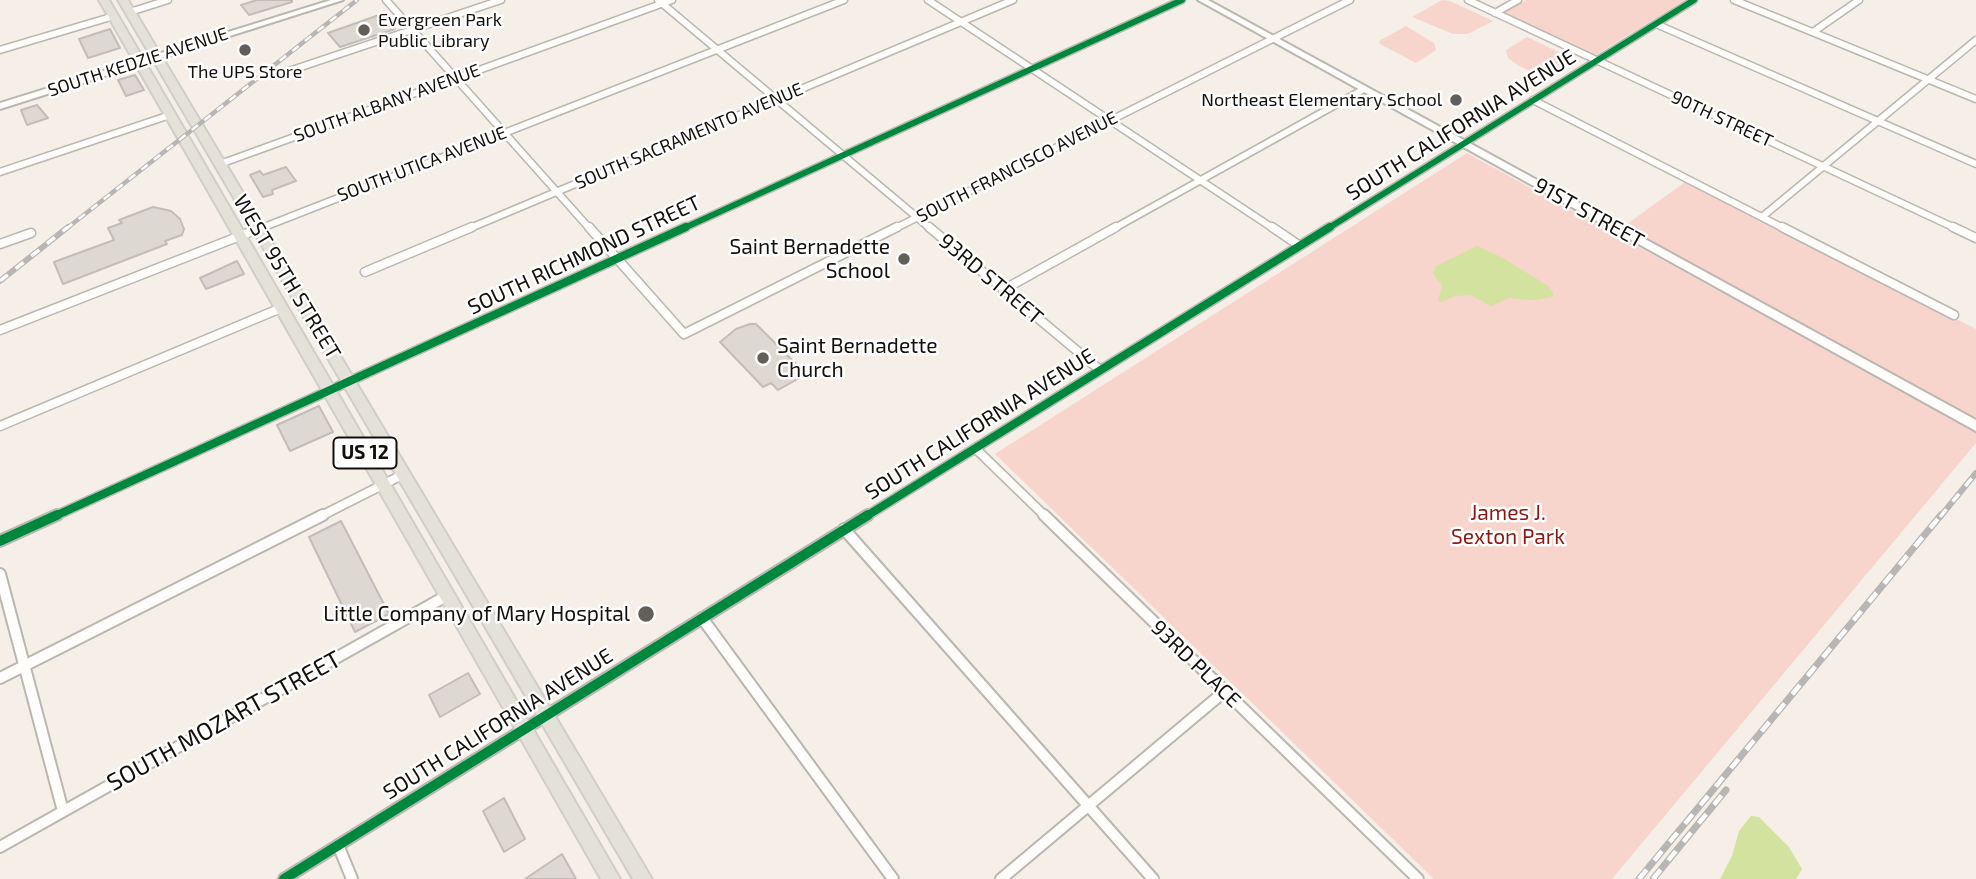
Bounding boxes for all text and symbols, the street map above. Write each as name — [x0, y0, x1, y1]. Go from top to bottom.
place label: Evergreen Park Public Library — [378, 9, 502, 52]
marker: Evergreen Park Public Library — [356, 22, 372, 38]
street label: SOUTH KEDZIE AVENUE — [45, 23, 231, 101]
marker: The UPS Store — [237, 42, 253, 58]
street label: SOUTH CALIFORNIA AVENUE — [1342, 44, 1580, 206]
street label: SOUTH ALBANY AVENUE — [291, 59, 483, 147]
place label: The UPS Store — [187, 61, 303, 83]
street label: SOUTH SACRAMENTO AVENUE — [572, 78, 806, 194]
street label: 90TH STREET — [1668, 86, 1776, 152]
place label: Northeast Elementary School — [1201, 89, 1442, 111]
marker: Northeast Elementary School — [1448, 92, 1464, 108]
street label: SOUTH FRANCISCO AVENUE — [913, 107, 1121, 227]
street label: SOUTH UTICA AVENUE — [334, 122, 510, 206]
street label: 91ST STREET — [1530, 172, 1648, 254]
street label: WEST 95TH STREET — [228, 190, 346, 364]
street label: SOUTH RICHMOND STREET — [464, 190, 704, 320]
street label: 93RD STREET — [934, 228, 1048, 330]
place label: Saint Bernadette School — [730, 234, 890, 284]
marker: Saint Bernadette School — [896, 251, 912, 267]
place label: Saint Bernadette Church — [777, 333, 937, 383]
street label: SOUTH CALIFORNIA AVENUE — [861, 343, 1099, 505]
marker: Saint Bernadette Church — [755, 350, 771, 366]
road number: US 12 — [334, 437, 396, 468]
park label: James J. Sexton Park — [1451, 500, 1565, 550]
place label: Little Company of Mary Hospital — [323, 601, 630, 627]
marker: Little Company of Mary Hospital — [636, 604, 656, 624]
street label: 93RD PLACE — [1146, 615, 1246, 713]
street label: SOUTH CALIFORNIA AVENUE — [379, 643, 617, 805]
street label: SOUTH MOZART STREET — [102, 645, 346, 797]

